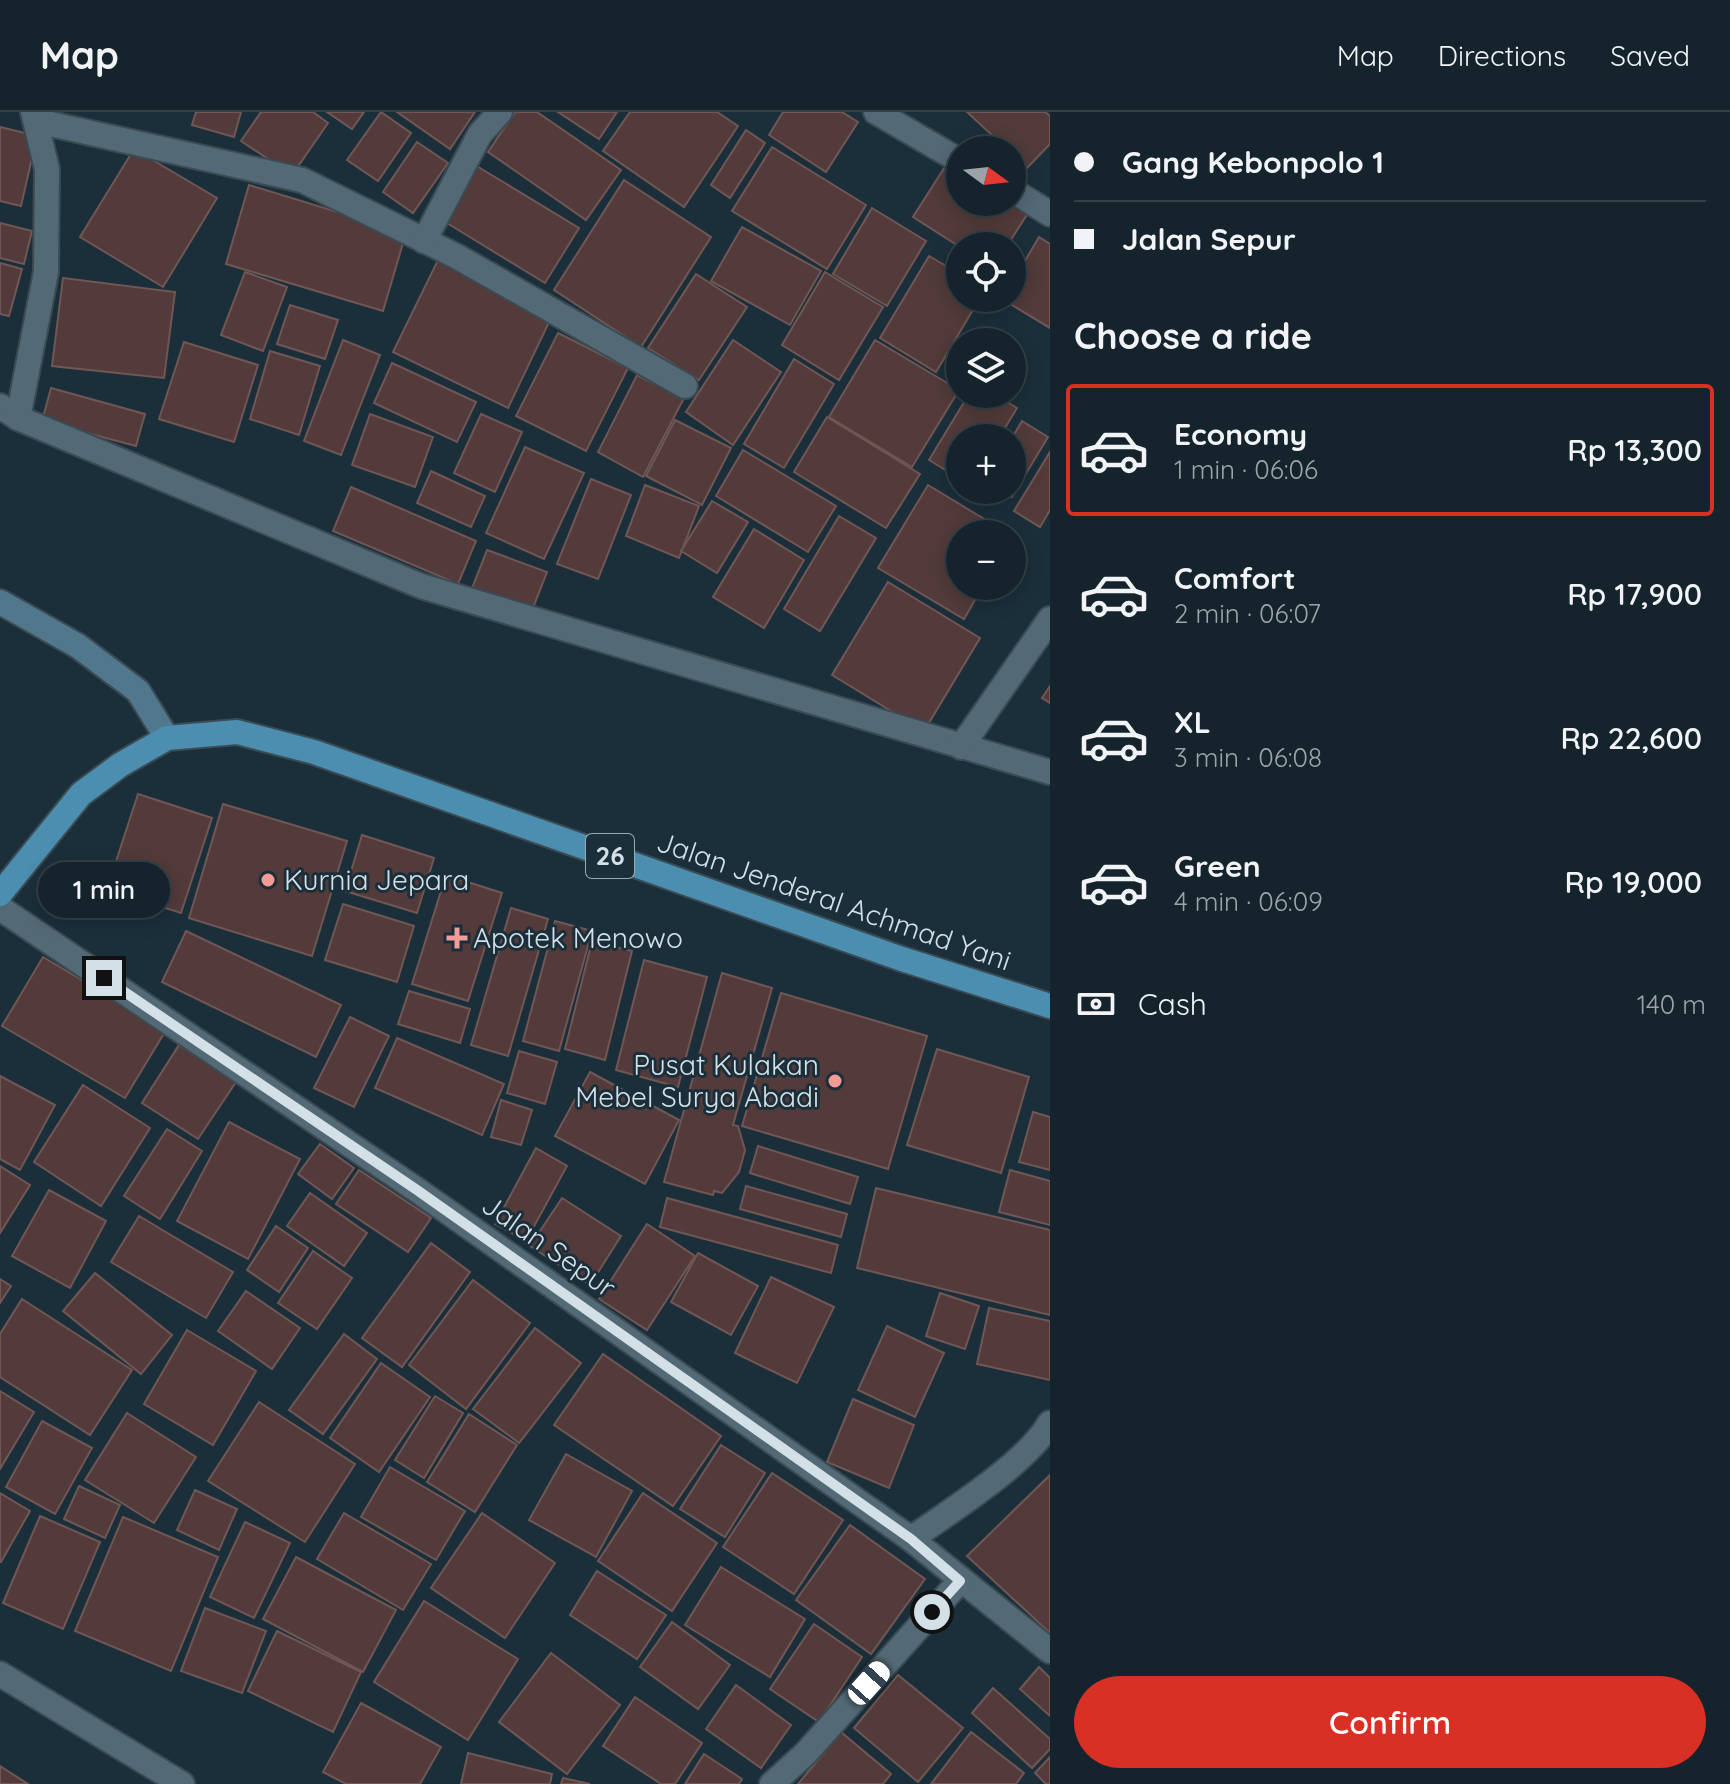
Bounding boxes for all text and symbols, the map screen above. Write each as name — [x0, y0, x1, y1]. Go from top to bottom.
text: Map — [40, 31, 119, 79]
text: Map — [1337, 38, 1394, 73]
text: Directions — [1438, 38, 1566, 73]
text: Saved — [1610, 38, 1690, 73]
north arrow — [946, 136, 1026, 216]
map controls — [946, 136, 1026, 600]
text: Gang Kebonpolo 1 — [1122, 143, 1384, 181]
text: Jalan Sepur — [1122, 220, 1296, 258]
button: locate — [946, 232, 1026, 312]
text: Choose a ride — [1074, 313, 1312, 358]
button: layers — [946, 328, 1026, 408]
icon: car — [1078, 414, 1150, 486]
text: Economy — [1174, 415, 1307, 453]
button: + — [946, 424, 1026, 504]
text: Rp 13,300 — [1567, 431, 1702, 469]
text: 1 min · 06:06 — [1174, 453, 1318, 486]
button: − — [946, 520, 1026, 600]
icon: car — [1078, 558, 1150, 630]
text: Comfort — [1174, 559, 1295, 597]
text: Rp 17,900 — [1567, 575, 1702, 613]
text: 2 min · 06:07 — [1174, 597, 1321, 630]
icon: car — [1078, 702, 1150, 774]
text: XL — [1174, 703, 1211, 741]
text: Rp 22,600 — [1560, 719, 1702, 757]
text: 3 min · 06:08 — [1174, 741, 1322, 774]
street label: Jalan Jenderal Achmad Yani — [653, 823, 1016, 978]
road number: 26 — [586, 834, 634, 878]
icon: car — [1078, 846, 1150, 918]
text: Green — [1174, 847, 1261, 885]
callout: 1 min — [38, 862, 170, 918]
place label: Kurnia Jepara — [284, 862, 469, 897]
text: Rp 19,000 — [1565, 863, 1702, 901]
marker: Kurnia Jepara — [259, 871, 277, 889]
text: 1 min — [73, 873, 135, 906]
text: 4 min · 06:09 — [1174, 885, 1323, 918]
place label: Apotek Menowo — [473, 920, 683, 955]
marker: Apotek Menowo — [448, 929, 466, 947]
route end — [86, 960, 122, 996]
icon: cash — [1074, 982, 1118, 1026]
text: Cash — [1138, 985, 1207, 1023]
text: 140 m — [1637, 988, 1706, 1021]
place label: Pusat Kulakan Mebel Surya Abadi — [575, 1047, 819, 1114]
marker: Pusat Kulakan Mebel Surya Abadi — [826, 1072, 844, 1090]
street label: Jalan Sepur — [476, 1187, 623, 1305]
route start — [914, 1594, 950, 1630]
car — [844, 1657, 894, 1709]
button: Confirm — [1074, 1676, 1706, 1768]

